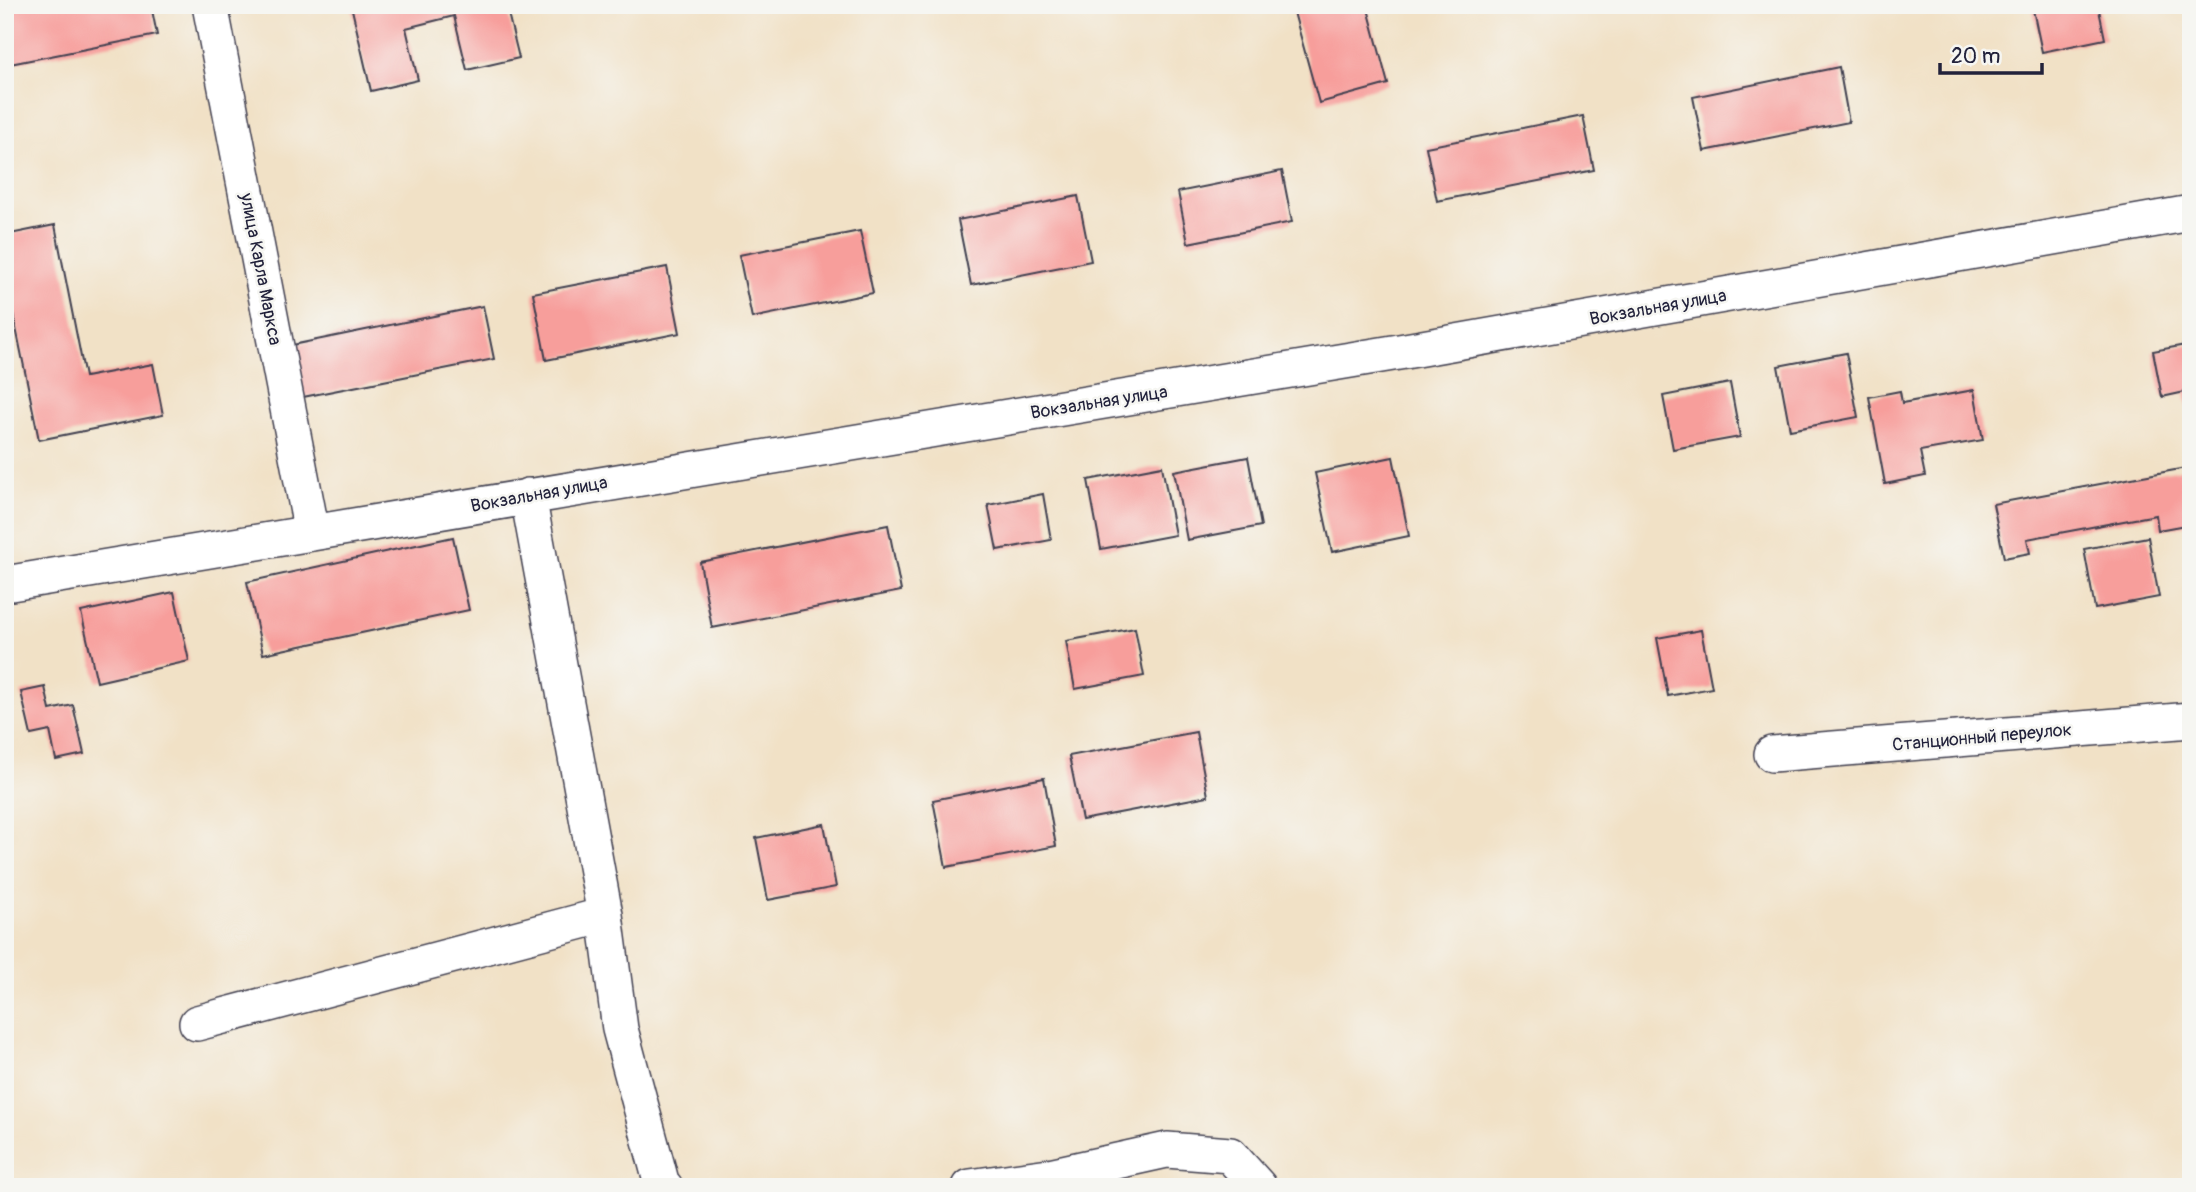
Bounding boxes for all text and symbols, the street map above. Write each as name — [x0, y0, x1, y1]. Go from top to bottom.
scale bar — [1940, 32, 2042, 76]
text: 20 m — [1951, 43, 2000, 70]
street label: улица Карла Маркса — [234, 190, 287, 347]
street label: Вокзальная улица — [1588, 284, 1728, 331]
street label: Вокзальная улица — [1029, 380, 1169, 425]
street label: Вокзальная улица — [469, 471, 609, 518]
street label: Станционный переулок — [1891, 718, 2073, 757]

